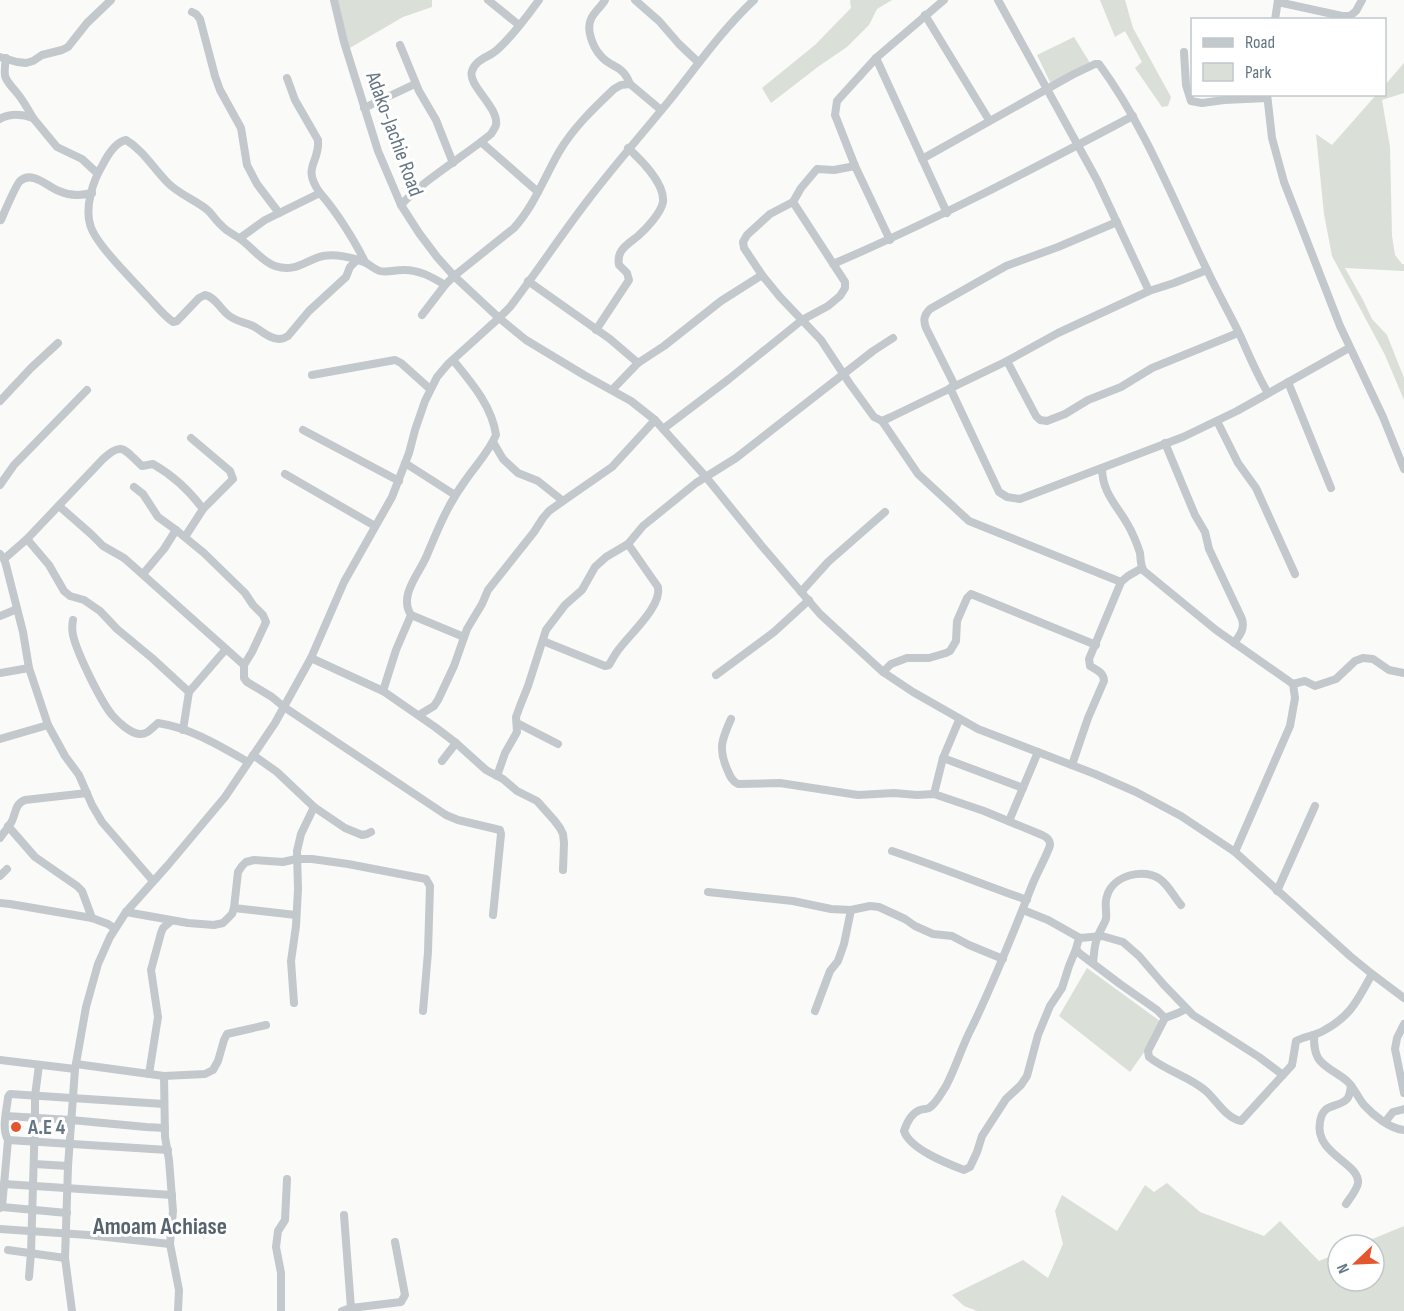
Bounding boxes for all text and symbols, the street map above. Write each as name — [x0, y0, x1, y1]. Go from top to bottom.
legend — [1191, 18, 1386, 96]
text: Road — [1245, 32, 1275, 53]
text: Park — [1245, 62, 1271, 83]
street label: Adako-Jachie Road — [360, 68, 429, 200]
place label: A.E 4 — [27, 1115, 65, 1140]
marker: A.E 4 — [9, 1120, 23, 1134]
district label: Amoam Achiase — [92, 1212, 227, 1241]
north arrow — [1326, 1233, 1386, 1293]
text: N — [1333, 1261, 1354, 1276]

